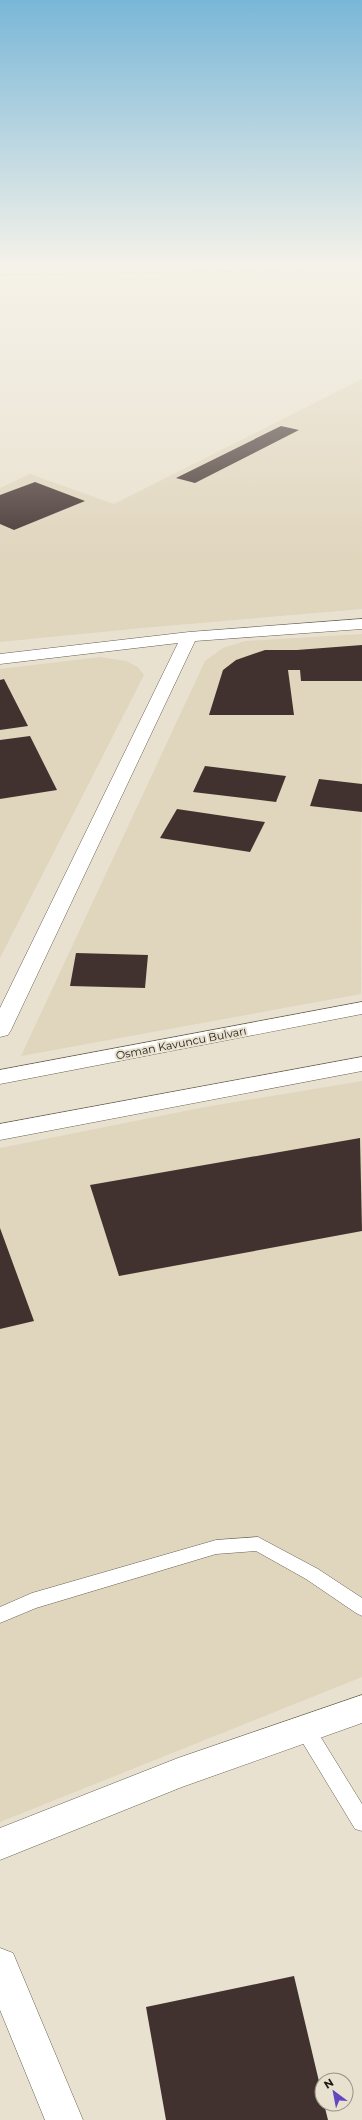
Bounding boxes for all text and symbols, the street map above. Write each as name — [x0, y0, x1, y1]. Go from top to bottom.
street label: Osman Kavuncu Bulvarı — [115, 1023, 247, 1063]
north arrow — [314, 2072, 354, 2112]
text: N — [321, 2075, 336, 2092]

